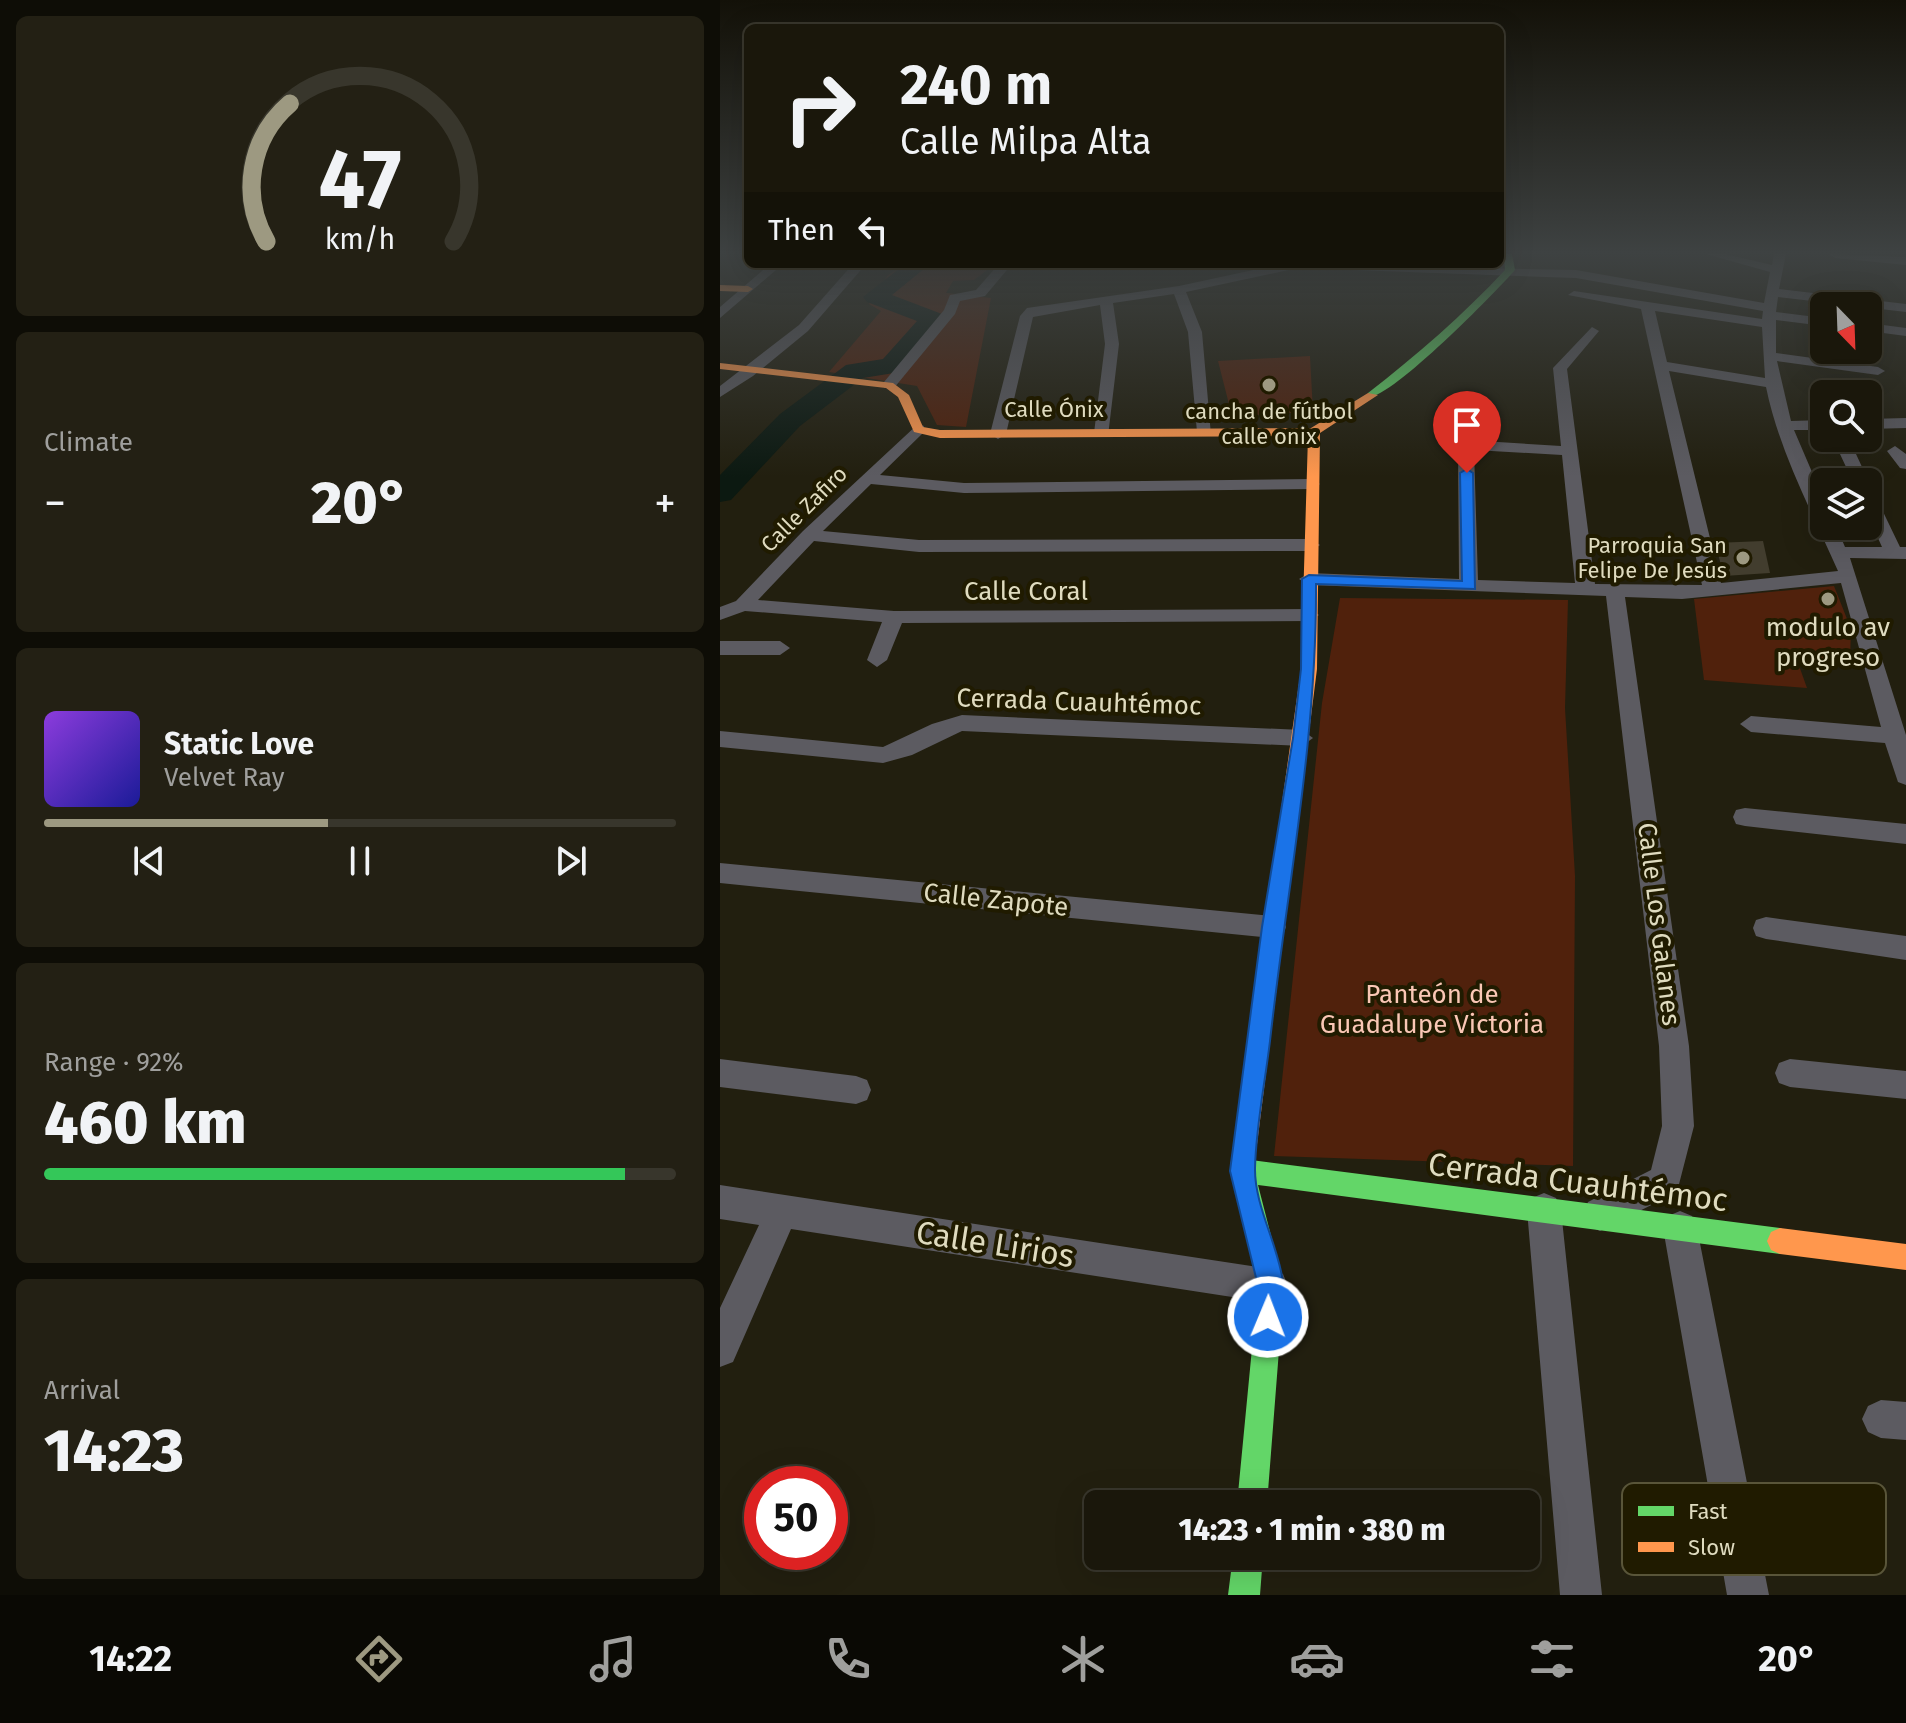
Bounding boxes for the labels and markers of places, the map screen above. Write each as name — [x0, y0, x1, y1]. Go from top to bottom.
marker: cancha de fútbol calle onix — [1260, 376, 1278, 394]
pin — [1433, 391, 1501, 473]
place label: cancha de fútbol calle onix — [1185, 398, 1353, 450]
place label: Parroquia San Felipe De Jesús — [1577, 532, 1727, 584]
marker: Parroquia San Felipe De Jesús — [1734, 549, 1752, 567]
marker: modulo av progreso — [1819, 590, 1837, 608]
place label: modulo av progreso — [1766, 612, 1890, 673]

